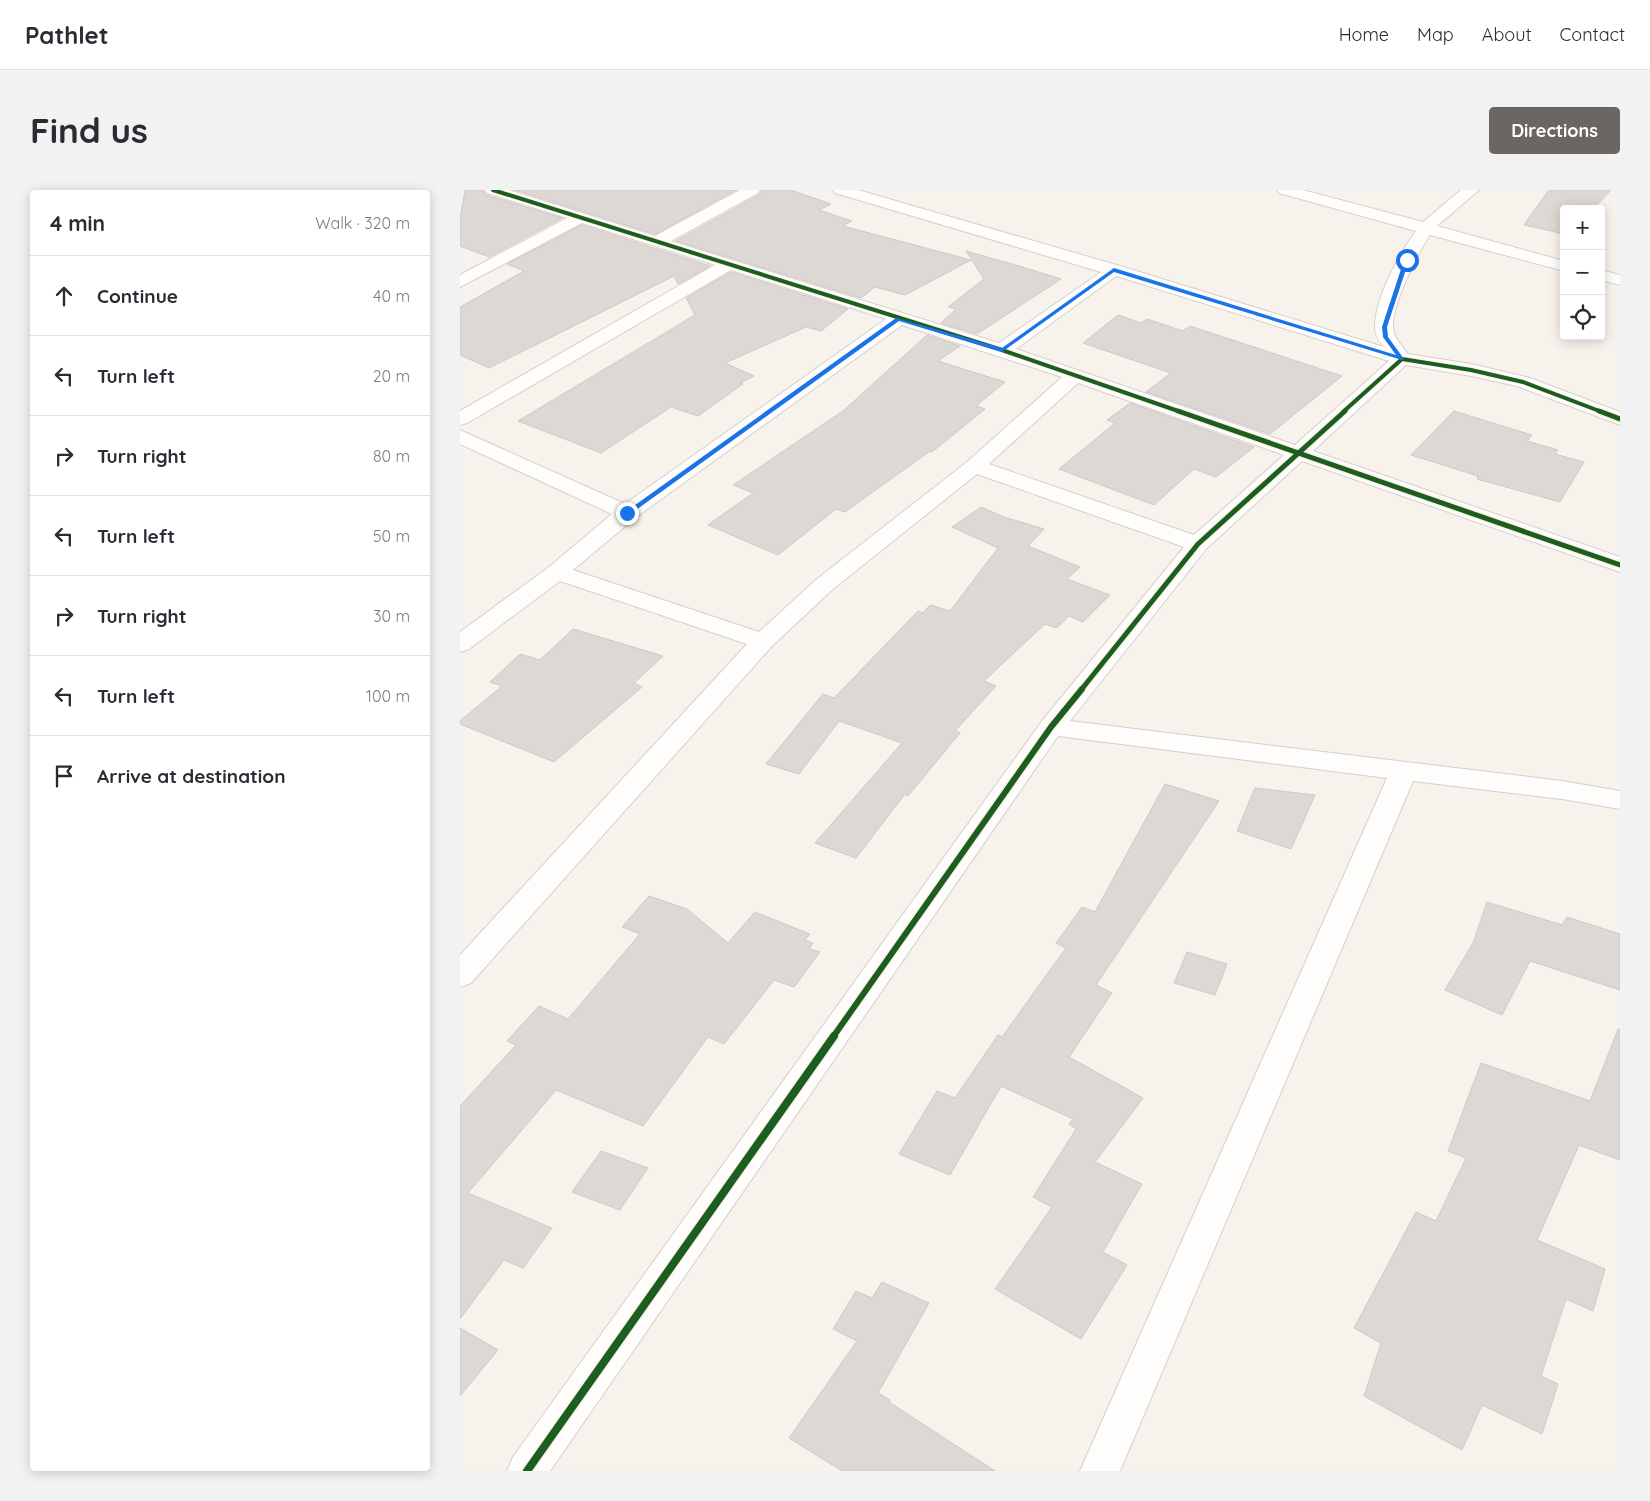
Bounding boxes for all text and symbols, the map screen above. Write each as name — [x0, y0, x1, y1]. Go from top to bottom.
text: Pathlet — [25, 20, 109, 50]
text: Home — [1339, 23, 1389, 46]
text: Map — [1417, 23, 1454, 46]
text: About — [1482, 23, 1532, 46]
text: Contact — [1560, 23, 1625, 46]
button: Directions — [1489, 107, 1620, 154]
text: Find us — [30, 108, 148, 152]
map controls — [1560, 205, 1605, 340]
button: + — [1560, 205, 1605, 250]
text: 4 min — [50, 210, 105, 236]
text: Walk · 320 m — [315, 213, 410, 233]
route start — [1396, 249, 1419, 272]
button: − — [1560, 250, 1605, 295]
icon: ahead — [50, 282, 78, 310]
text: Continue — [97, 284, 178, 308]
text: 40 m — [373, 286, 410, 306]
button: locate — [1560, 295, 1605, 340]
icon: left — [50, 362, 78, 390]
text: Turn left — [97, 364, 175, 388]
text: 20 m — [373, 366, 410, 386]
icon: right — [50, 442, 78, 470]
text: Turn right — [97, 444, 186, 468]
text: 80 m — [373, 446, 410, 466]
route end — [616, 502, 639, 525]
icon: left — [50, 522, 78, 550]
text: Turn left — [97, 524, 175, 548]
text: 50 m — [373, 526, 410, 546]
icon: right — [50, 602, 78, 630]
text: Turn right — [97, 604, 186, 628]
text: 30 m — [373, 606, 410, 626]
icon: left — [50, 682, 78, 710]
text: Turn left — [97, 684, 175, 708]
text: 100 m — [366, 686, 410, 706]
icon: arrive — [50, 762, 78, 790]
text: Arrive at destination — [97, 764, 286, 788]

